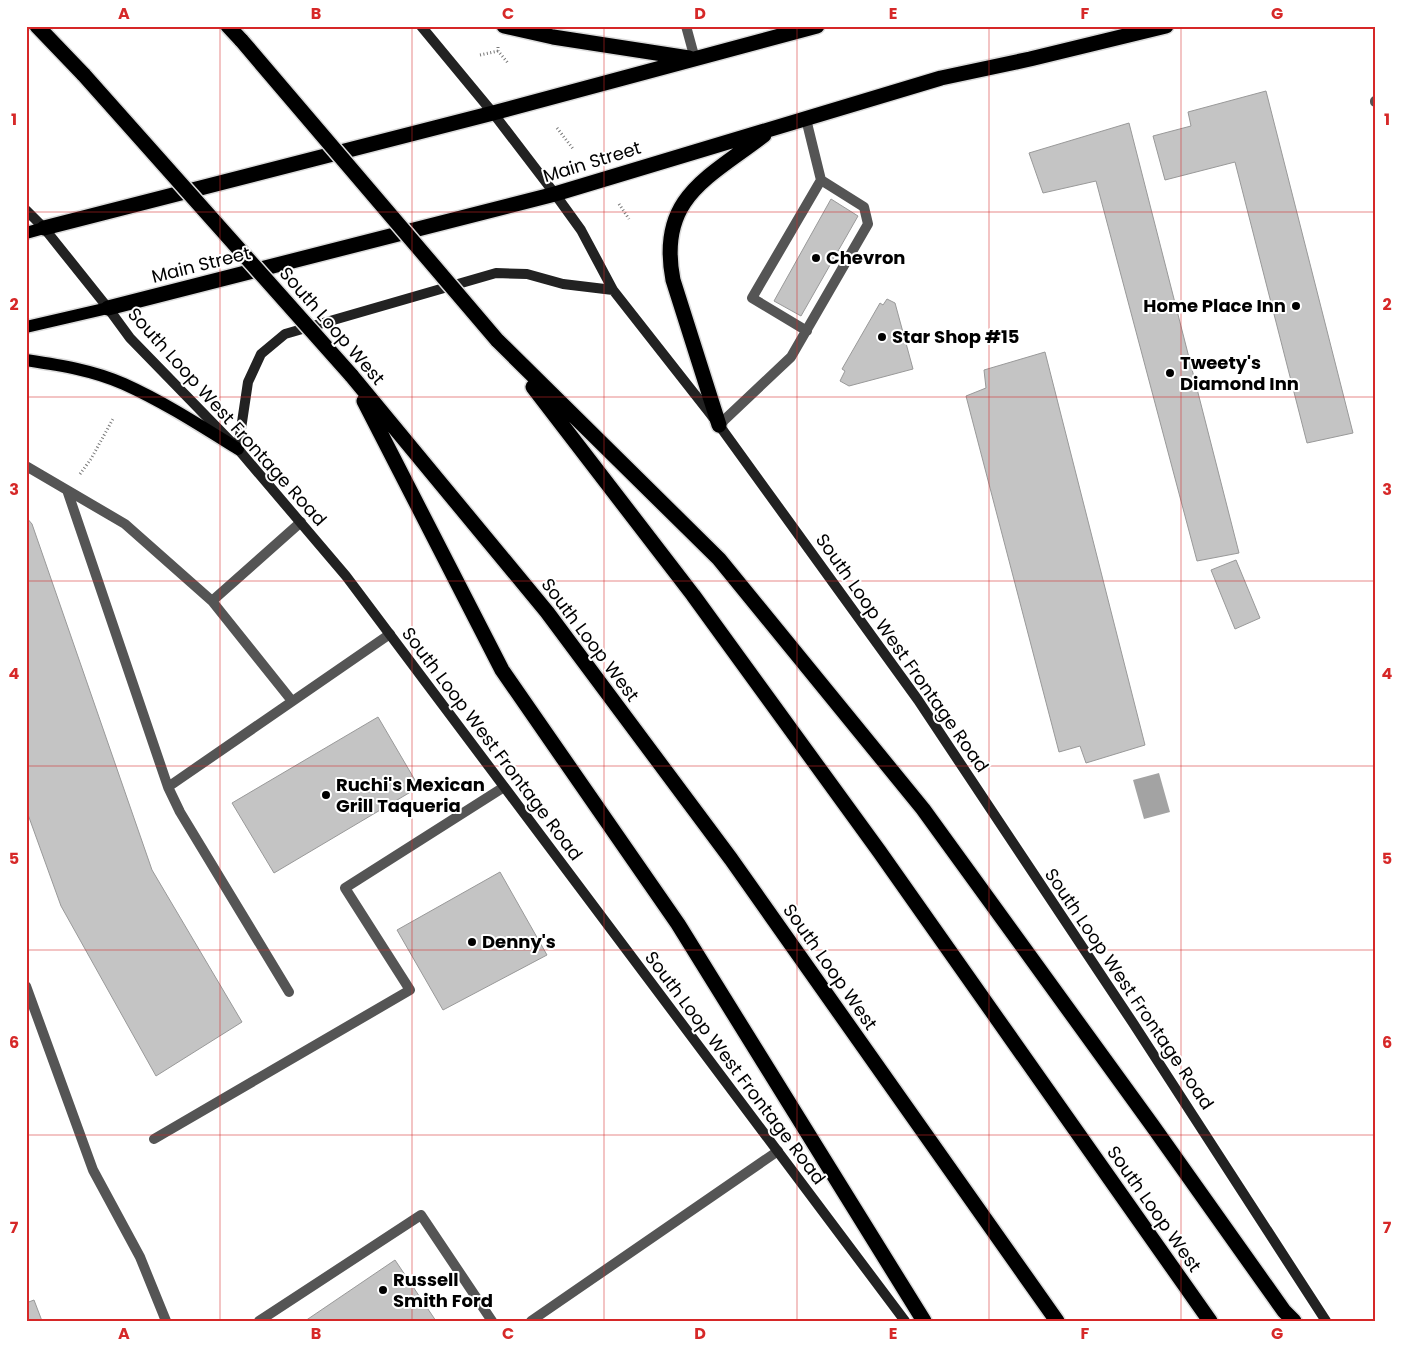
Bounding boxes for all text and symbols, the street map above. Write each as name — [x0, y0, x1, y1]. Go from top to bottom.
text: A — [118, 2, 130, 25]
text: B — [311, 2, 321, 25]
text: C — [502, 2, 514, 25]
text: D — [694, 2, 706, 25]
text: E — [889, 2, 897, 25]
text: F — [1081, 2, 1090, 25]
text: G — [1271, 2, 1283, 25]
text: 1 — [11, 108, 17, 131]
text: 1 — [1384, 108, 1390, 131]
street label: Main Street — [540, 135, 644, 188]
street label: Main Street — [149, 240, 253, 289]
place label: Chevron — [826, 245, 906, 270]
marker: Chevron — [810, 252, 822, 264]
street label: South Loop West — [274, 261, 391, 390]
text: 2 — [9, 293, 19, 316]
place label: Home Place Inn — [1143, 293, 1286, 318]
text: 2 — [1382, 293, 1392, 316]
marker: Home Place Inn — [1290, 300, 1302, 312]
street label: South Loop West Frontage Road — [122, 302, 332, 531]
place label: Star Shop #15 — [892, 324, 1020, 349]
marker: Star Shop #15 — [876, 331, 888, 343]
place label: Tweety's Diamond Inn — [1180, 350, 1299, 396]
marker: Tweety's Diamond Inn — [1164, 367, 1176, 379]
text: 3 — [9, 478, 19, 501]
text: 3 — [1382, 478, 1392, 501]
street label: South Loop West Frontage Road — [810, 528, 995, 777]
street label: South Loop West — [536, 573, 645, 707]
street label: South Loop West Frontage Road — [396, 622, 589, 866]
text: 4 — [9, 662, 20, 685]
text: 4 — [1382, 662, 1393, 685]
place label: Ruchi's Mexican Grill Taqueria — [336, 772, 485, 818]
marker: Ruchi's Mexican Grill Taqueria — [320, 789, 332, 801]
text: 5 — [9, 847, 19, 870]
text: 5 — [1382, 847, 1392, 870]
street label: South Loop West Frontage Road — [1039, 863, 1220, 1114]
street label: South Loop West — [777, 899, 883, 1035]
place label: Denny's — [482, 929, 556, 954]
marker: Denny's — [466, 936, 478, 948]
street label: South Loop West Frontage Road — [639, 946, 832, 1190]
text: 6 — [9, 1031, 19, 1054]
text: 6 — [1382, 1031, 1392, 1054]
street label: South Loop West — [1101, 1141, 1207, 1277]
text: 7 — [10, 1216, 19, 1239]
text: 7 — [1383, 1216, 1392, 1239]
place label: Russell Smith Ford — [393, 1267, 493, 1313]
marker: Russell Smith Ford — [377, 1284, 389, 1296]
text: A — [118, 1322, 130, 1345]
text: B — [311, 1322, 321, 1345]
text: C — [502, 1322, 514, 1345]
text: D — [694, 1322, 706, 1345]
text: E — [889, 1322, 897, 1345]
text: F — [1081, 1322, 1090, 1345]
text: G — [1271, 1322, 1283, 1345]

